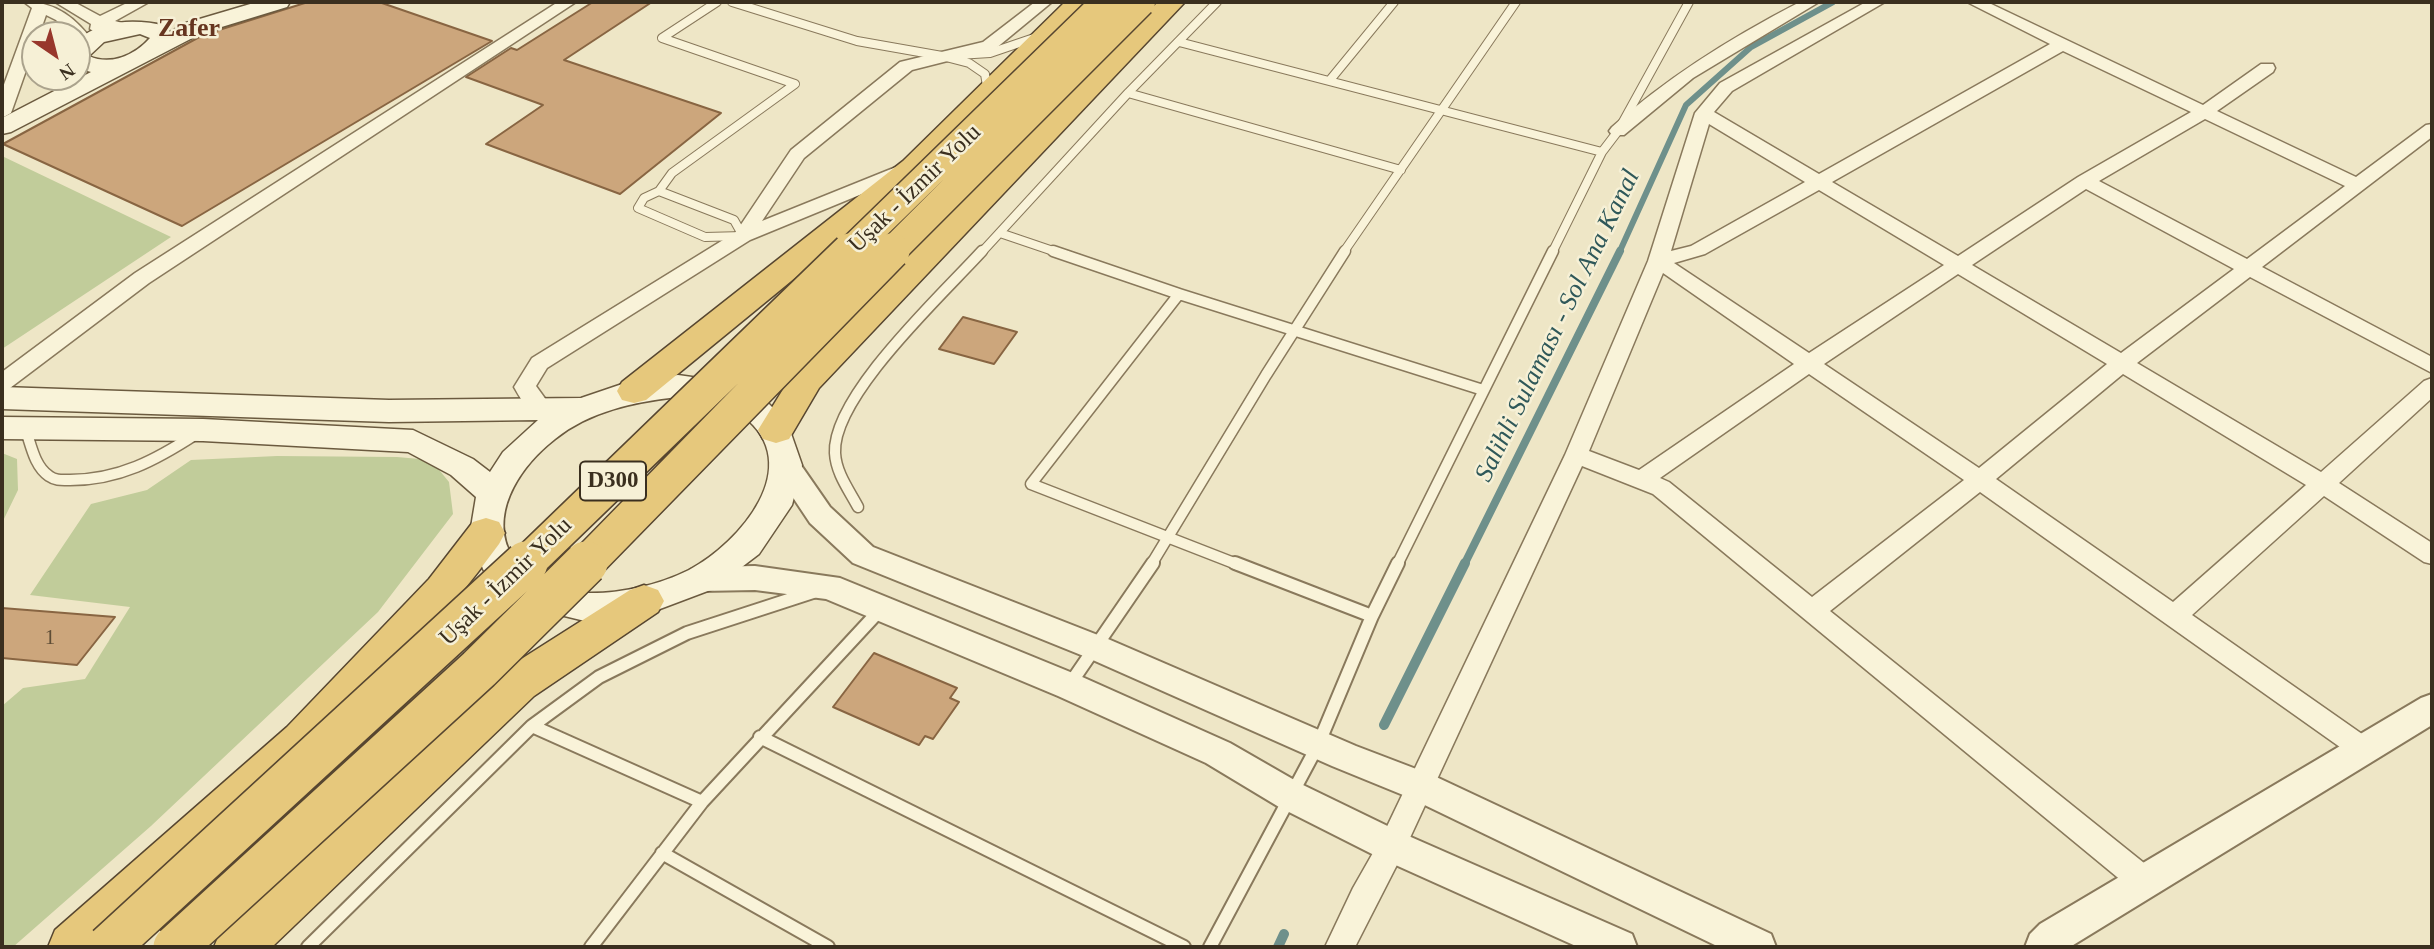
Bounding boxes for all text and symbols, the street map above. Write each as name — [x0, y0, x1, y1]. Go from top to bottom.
district label: Zafer — [158, 13, 220, 45]
north arrow — [21, 21, 91, 91]
text: N — [56, 59, 79, 85]
street label: Uşak - İzmir Yolu — [843, 119, 987, 259]
water label: Salihli Sulaması - Sol Ana Kanal — [1469, 165, 1647, 487]
road number: D300 — [580, 461, 646, 500]
street label: Uşak - İzmir Yolu — [434, 512, 578, 652]
house number: 1 — [45, 625, 55, 651]

